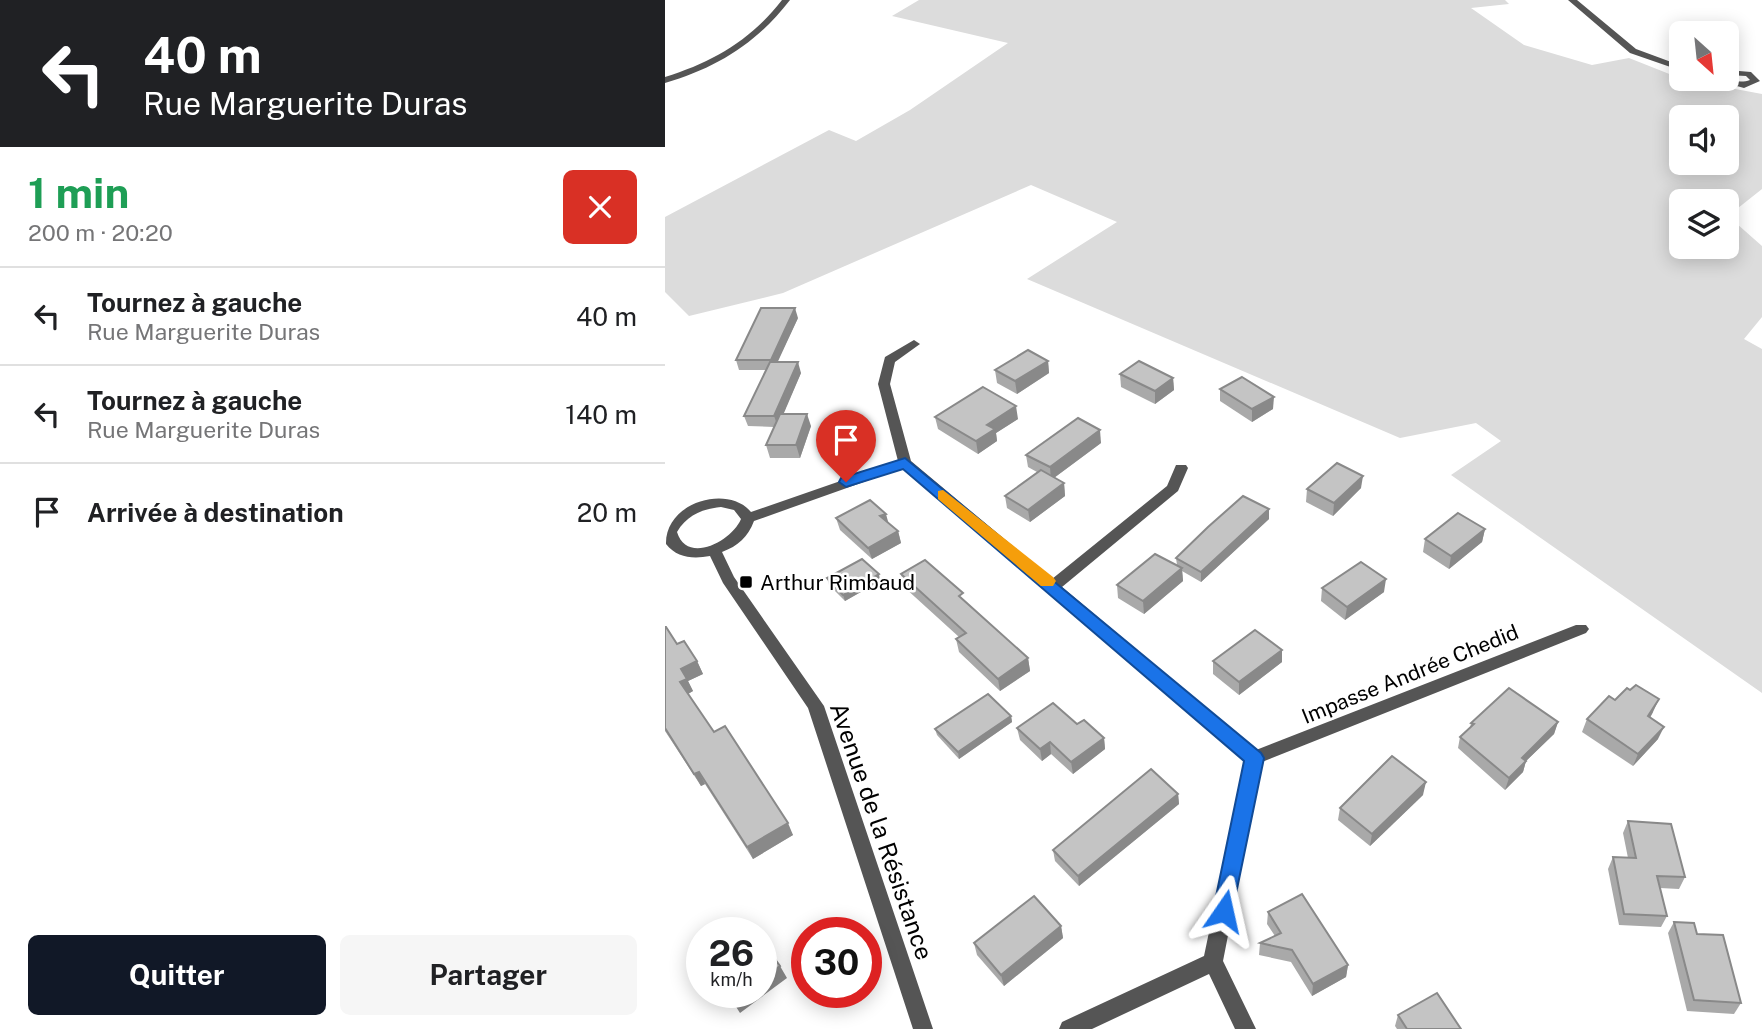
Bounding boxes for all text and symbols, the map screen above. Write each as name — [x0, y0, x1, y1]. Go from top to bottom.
north arrow — [1669, 21, 1739, 91]
map controls — [1669, 21, 1739, 259]
text: 40 m — [143, 26, 262, 84]
icon: left — [28, 28, 119, 119]
text: Rue Marguerite Duras — [143, 85, 468, 122]
button: sound — [1669, 105, 1739, 175]
text: 1 min — [28, 168, 129, 217]
button: close — [563, 170, 637, 244]
button: layers — [1669, 189, 1739, 259]
text: 200 m · 20:20 — [28, 219, 173, 246]
text: Tournez à gauche — [87, 287, 302, 318]
icon: left — [28, 297, 66, 335]
text: 40 m — [576, 301, 637, 332]
text: Rue Marguerite Duras — [87, 318, 320, 345]
text: Tournez à gauche — [87, 385, 302, 416]
icon: left — [28, 395, 66, 433]
text: 140 m — [565, 399, 637, 430]
pin — [816, 410, 876, 482]
text: Rue Marguerite Duras — [87, 416, 320, 443]
icon: arrive — [827, 421, 865, 459]
icon: arrive — [28, 493, 66, 531]
text: Arrivée à destination — [87, 497, 344, 528]
text: 20 m — [577, 497, 637, 528]
place label: Arthur Rimbaud — [760, 570, 915, 595]
marker: Arthur Rimbaud — [738, 574, 754, 590]
street label: Impasse Andrée Chedid — [1298, 619, 1522, 729]
street label: Avenue de la Résistance — [825, 699, 939, 963]
position arrow — [1187, 874, 1261, 948]
speed limit sign: 30 — [791, 917, 882, 1008]
text: 26 — [709, 933, 754, 974]
button: Quitter — [28, 935, 326, 1015]
button: Partager — [340, 935, 637, 1015]
text: km/h — [710, 969, 753, 990]

